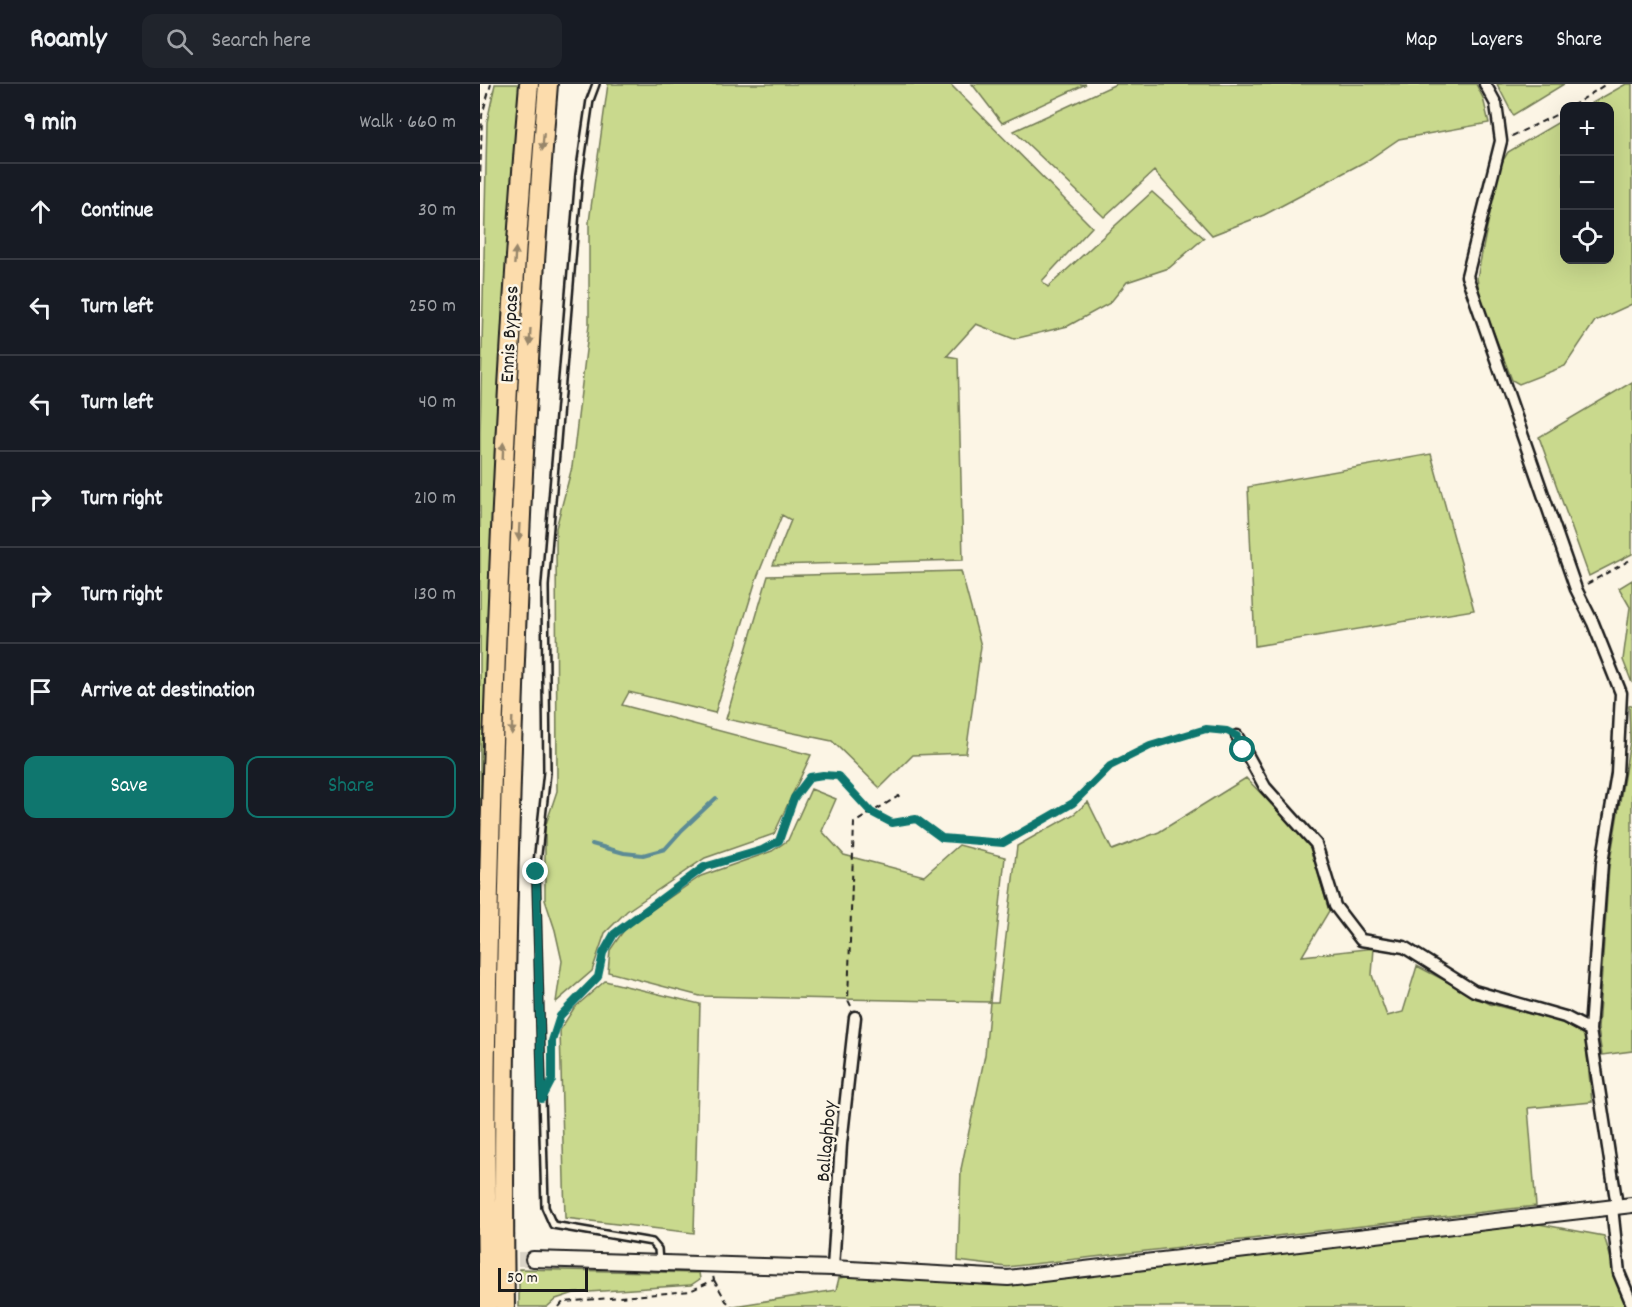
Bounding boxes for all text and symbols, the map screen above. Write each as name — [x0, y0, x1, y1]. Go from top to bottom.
search box — [142, 14, 562, 68]
text: Roamly — [30, 21, 106, 61]
icon: search — [163, 25, 196, 58]
text: Search here — [211, 26, 311, 57]
text: Map — [1406, 26, 1437, 56]
text: Layers — [1470, 26, 1523, 56]
text: Share — [1556, 26, 1602, 56]
map controls — [1560, 102, 1614, 264]
button: + — [1560, 102, 1614, 156]
text: 9 min — [24, 105, 77, 142]
text: Walk · 660 m — [360, 109, 456, 137]
one-way arrow — [539, 133, 548, 152]
button: − — [1560, 156, 1614, 210]
icon: ahead — [24, 195, 57, 228]
text: Continue — [81, 196, 153, 227]
text: 30 m — [418, 197, 456, 225]
button: locate — [1560, 210, 1614, 264]
one-way arrow — [510, 247, 520, 266]
street label: Ennis Bypass — [494, 285, 528, 383]
icon: left — [24, 291, 57, 324]
text: Turn left — [81, 292, 153, 323]
text: 250 m — [409, 293, 456, 321]
one-way arrow — [525, 327, 535, 346]
icon: left — [24, 387, 57, 420]
text: Turn left — [81, 388, 153, 419]
text: 40 m — [418, 389, 456, 417]
one-way arrow — [499, 441, 508, 460]
icon: right — [24, 483, 57, 516]
text: Turn right — [81, 484, 163, 515]
text: 210 m — [414, 485, 456, 513]
one-way arrow — [515, 522, 524, 541]
icon: right — [24, 579, 57, 612]
text: Turn right — [81, 580, 163, 611]
text: 130 m — [414, 581, 456, 609]
icon: arrive — [24, 675, 57, 708]
text: Arrive at destination — [81, 676, 255, 707]
one-way arrow — [508, 717, 517, 736]
route start — [1229, 736, 1255, 762]
button: Save — [24, 756, 234, 818]
button: Share — [246, 756, 456, 818]
route end — [522, 858, 548, 884]
street label: Ballaghboy — [810, 1099, 846, 1183]
scale bar — [498, 1265, 588, 1292]
text: 50 m — [507, 1267, 538, 1290]

